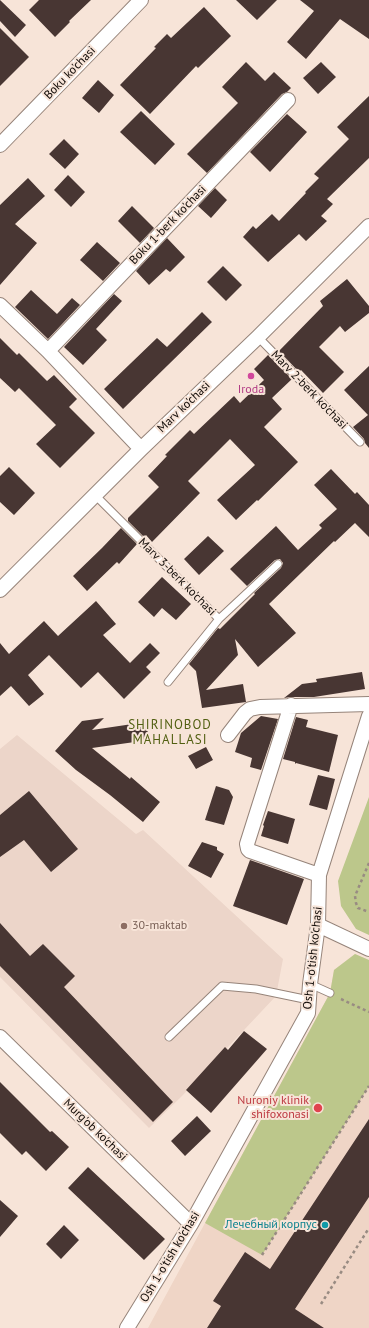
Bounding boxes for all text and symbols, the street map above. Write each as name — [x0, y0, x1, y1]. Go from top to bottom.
street label: Boku ko'chasi — [41, 44, 99, 102]
street label: Boku 1-berk ko'chasi — [127, 182, 209, 268]
street label: Marv 2-berk ko'chasi — [268, 348, 350, 432]
marker: Iroda — [246, 371, 256, 381]
street label: Marv ko'chasi — [155, 378, 213, 436]
place label: Iroda — [238, 383, 264, 397]
street label: Marv 3-berk ko'chasi — [135, 535, 219, 619]
district label: SHIRINOBOD MAHALLASI — [128, 717, 212, 748]
street label: Osh 1-o'tish ko'chasi — [300, 906, 326, 1010]
place label: 30-maktab — [132, 919, 187, 933]
marker: 30-maktab — [119, 921, 129, 931]
place label: Nuroniy klinik shifoxonasi — [237, 1094, 309, 1122]
street label: Murg'ob ko'chasi — [60, 1096, 130, 1164]
marker: Nuroniy klinik shifoxonasi — [312, 1102, 324, 1114]
street label: Osh 1-o'tish ko'chasi — [137, 1209, 203, 1305]
place label: Лечебный корпус — [225, 1218, 317, 1232]
marker: Лечебный корпус — [320, 1220, 330, 1230]

